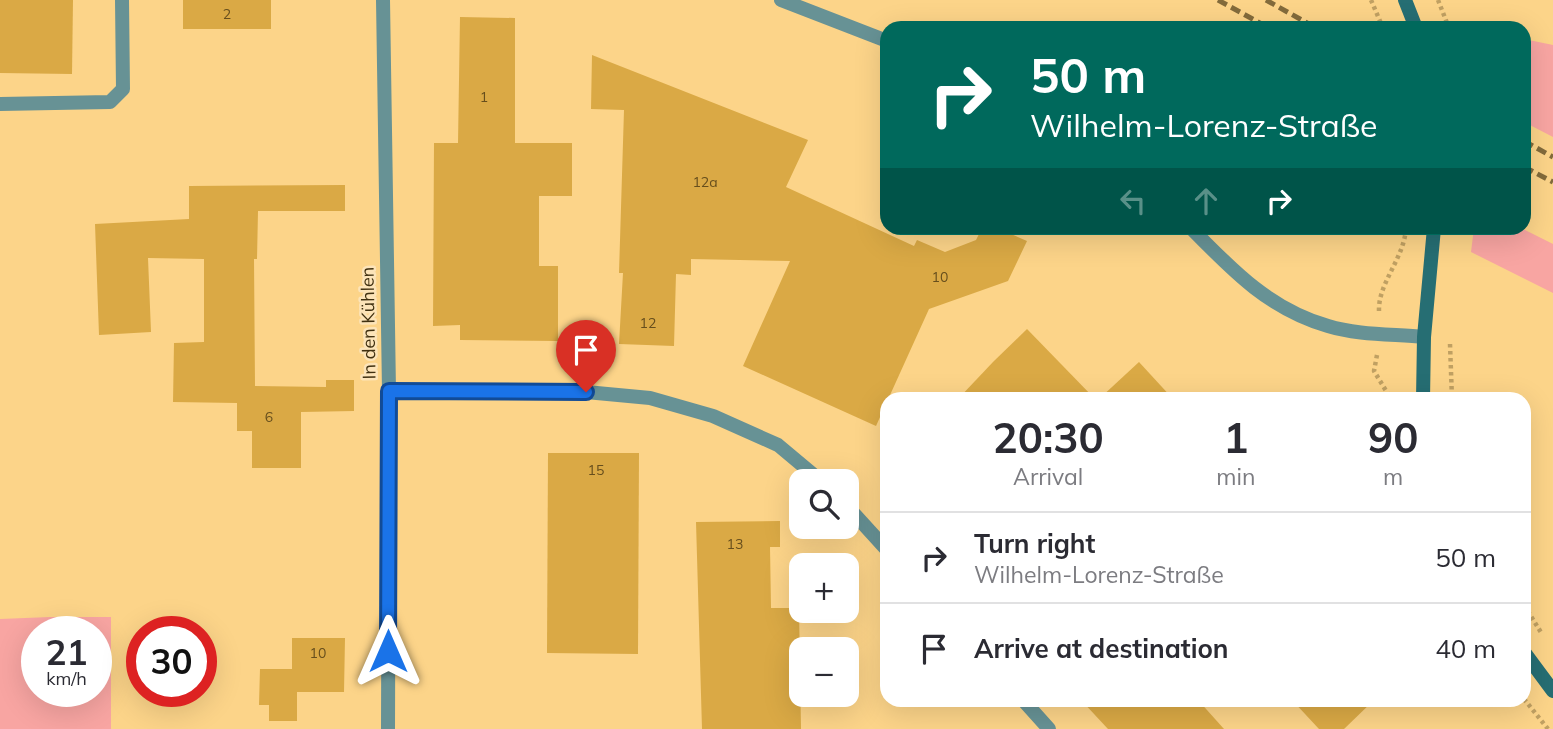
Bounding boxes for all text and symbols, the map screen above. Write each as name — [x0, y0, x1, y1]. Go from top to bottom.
house number: 2 — [223, 5, 231, 23]
text: 50 m — [1030, 44, 1146, 105]
icon: right — [915, 49, 1006, 140]
house number: 1 — [480, 88, 488, 106]
text: Wilhelm-Lorenz-Straße — [1030, 105, 1377, 145]
house number: 12a — [692, 173, 718, 191]
icon: left — [1114, 182, 1152, 220]
icon: ahead — [1187, 182, 1225, 220]
icon: right — [1260, 182, 1298, 220]
street label: In den Kühlen — [356, 267, 380, 379]
house number: 10 — [932, 268, 948, 286]
house number: 12 — [640, 314, 656, 332]
pin — [556, 320, 616, 392]
icon: arrive — [567, 331, 605, 369]
house number: 6 — [265, 408, 273, 426]
text: 20:30 — [993, 411, 1104, 464]
text: 1 — [1223, 411, 1248, 464]
text: 90 — [1368, 411, 1418, 464]
house number: 15 — [588, 461, 604, 479]
text: Arrival — [1013, 462, 1083, 491]
text: min — [1216, 462, 1255, 491]
text: m — [1383, 462, 1403, 491]
map controls — [789, 469, 859, 707]
button: search — [789, 469, 859, 539]
text: Turn right — [974, 527, 1095, 560]
house number: 13 — [727, 535, 743, 553]
icon: right — [915, 539, 953, 577]
text: 50 m — [1435, 541, 1496, 574]
button: + — [789, 553, 859, 623]
text: Wilhelm-Lorenz-Straße — [974, 560, 1224, 589]
position arrow — [351, 614, 425, 688]
speed limit sign: 30 — [126, 616, 217, 707]
text: 21 — [45, 630, 88, 674]
icon: arrive — [915, 630, 953, 668]
text: Arrive at destination — [974, 632, 1229, 665]
text: 40 m — [1435, 632, 1496, 665]
button: − — [789, 637, 859, 707]
house number: 10 — [310, 644, 326, 662]
text: km/h — [46, 667, 87, 690]

